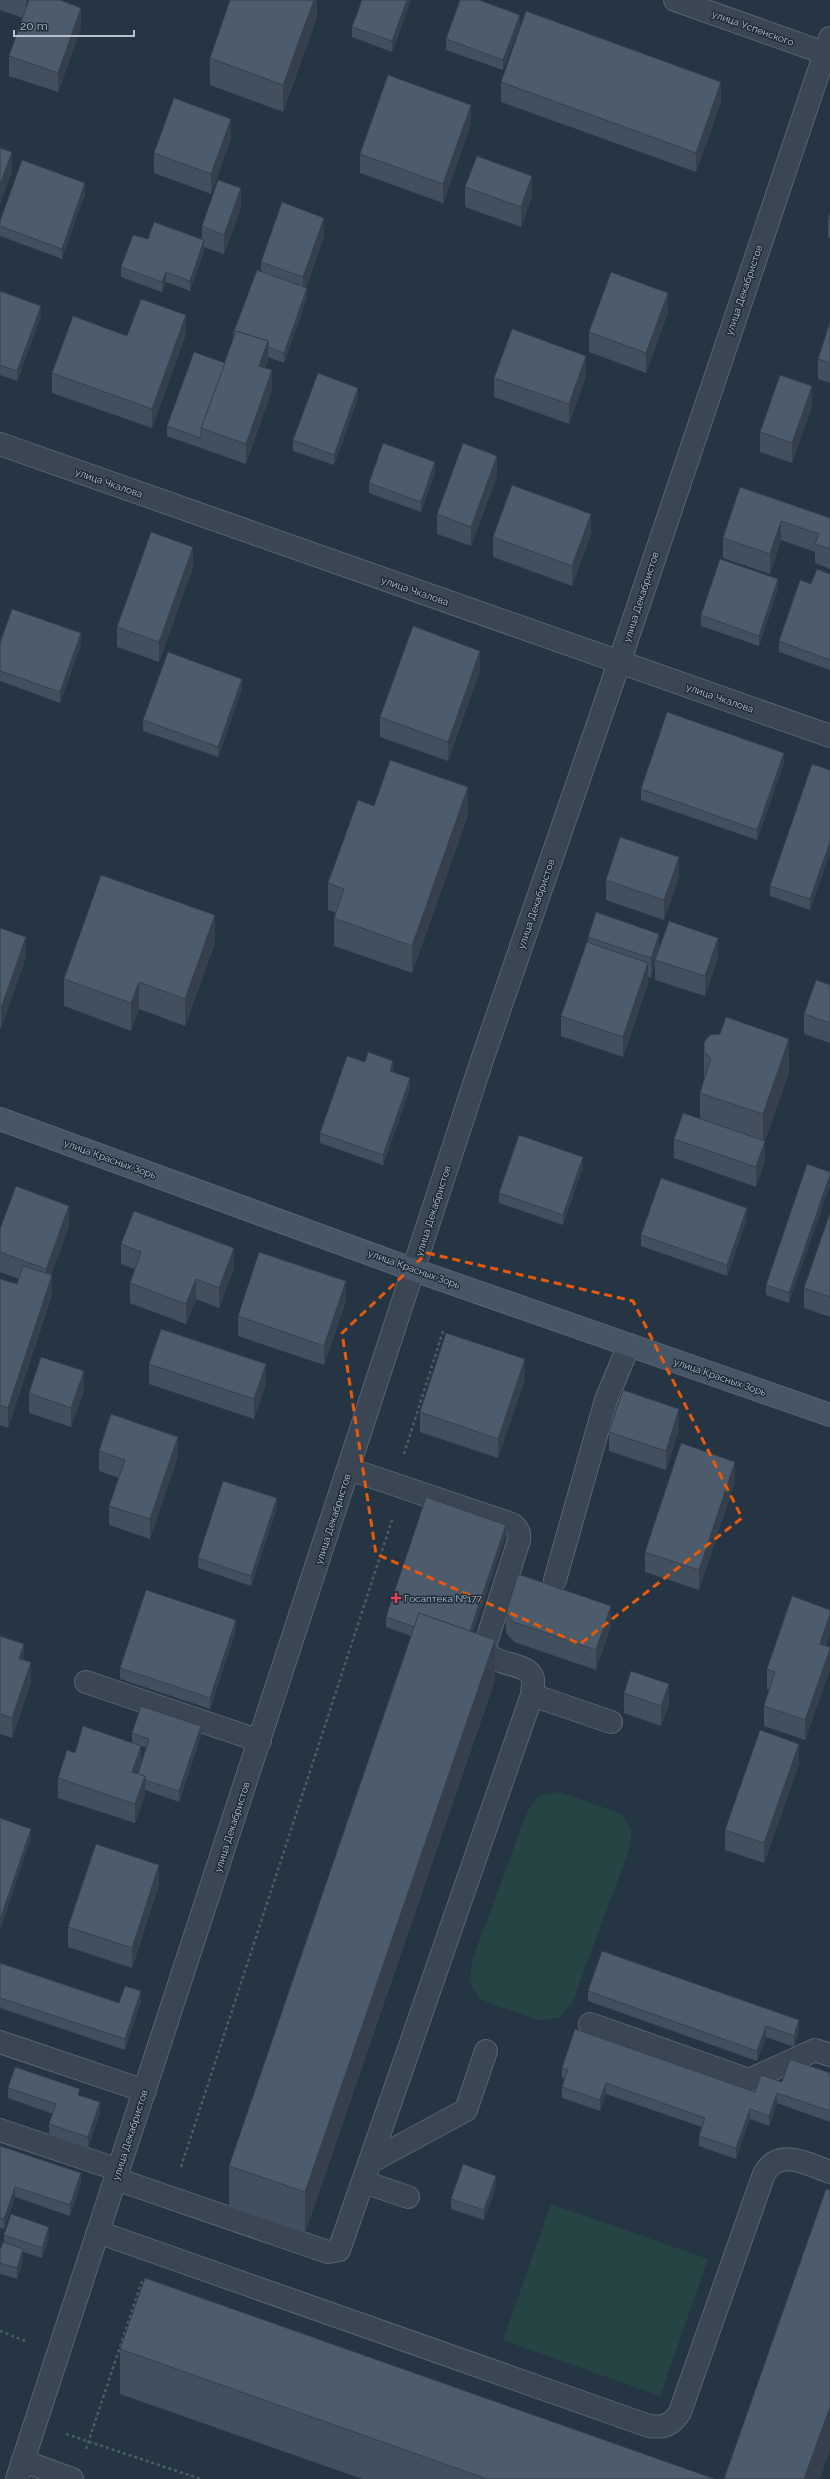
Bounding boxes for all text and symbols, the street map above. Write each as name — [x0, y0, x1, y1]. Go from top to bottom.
street label: улица Успенского — [711, 8, 795, 48]
scale bar — [14, 12, 134, 38]
text: 20 m — [20, 19, 48, 33]
street label: улица Декабристов — [723, 243, 765, 337]
street label: улица Чкалова — [74, 466, 144, 500]
street label: улица Декабристов — [621, 550, 661, 644]
street label: улица Чкалова — [380, 574, 450, 608]
street label: улица Чкалова — [685, 681, 755, 715]
street label: улица Декабристов — [515, 857, 557, 951]
street label: улица Красных Зорь — [63, 1137, 158, 1181]
street label: улица Декабристов — [413, 1164, 453, 1258]
street label: улица Красных Зорь — [367, 1247, 462, 1291]
street label: улица Красных Зорь — [672, 1356, 768, 1398]
street label: улица Декабристов — [313, 1472, 353, 1566]
marker: Госаптека №177 — [391, 1593, 401, 1603]
place label: Госаптека №177 — [404, 1593, 483, 1604]
street label: улица Декабристов — [212, 1780, 252, 1874]
street label: улица Декабристов — [110, 2088, 150, 2182]

